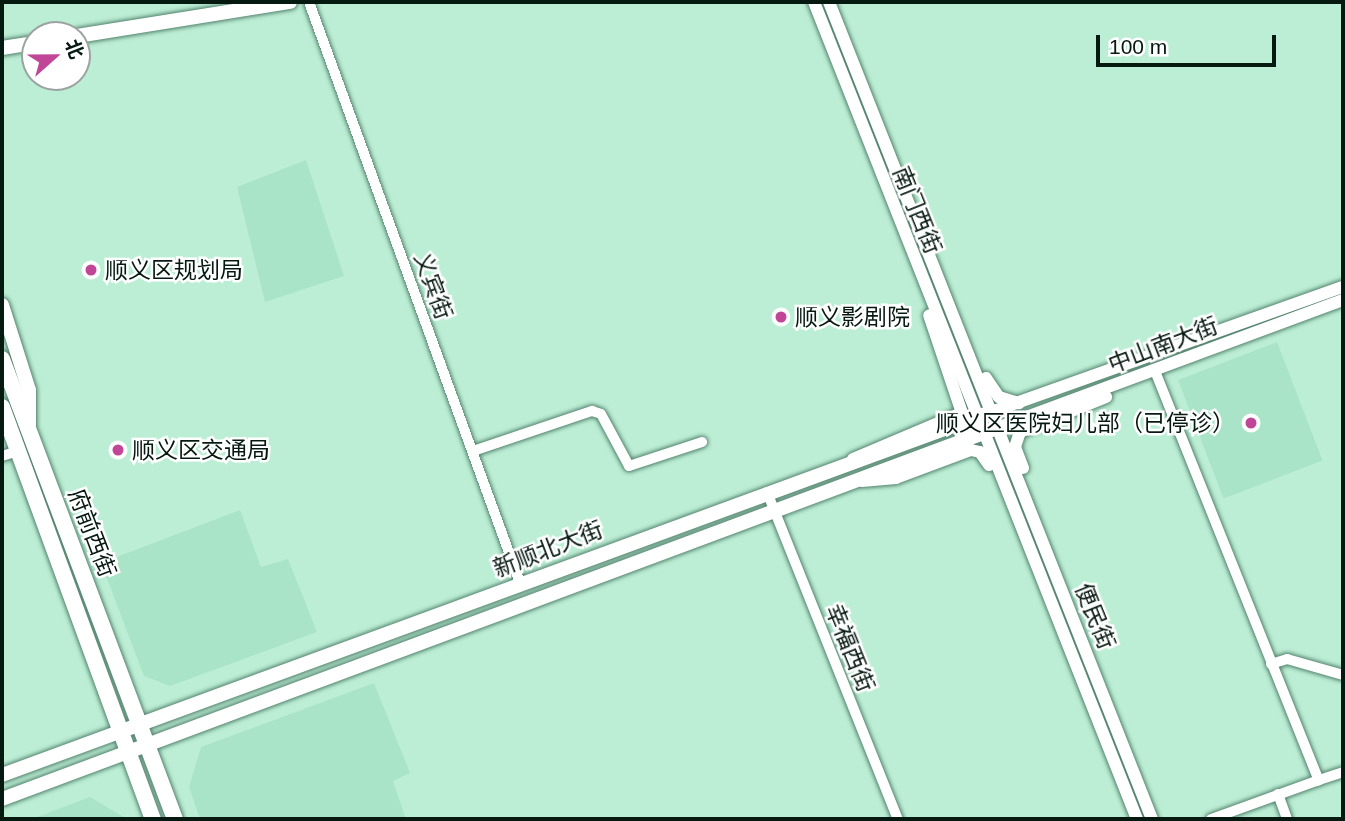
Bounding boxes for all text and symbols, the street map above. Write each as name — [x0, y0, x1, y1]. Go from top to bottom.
north arrow — [21, 21, 91, 91]
scale bar — [1100, 21, 1280, 65]
text: 100 m — [1109, 35, 1167, 58]
text: 北 — [61, 36, 87, 62]
street label: 南门西街 — [887, 162, 947, 258]
street label: 义宾街 — [408, 249, 458, 323]
place label: 顺义区规划局 — [105, 256, 243, 284]
marker: 顺义区规划局 — [83, 262, 99, 278]
place label: 顺义影剧院 — [795, 303, 910, 331]
marker: 顺义影剧院 — [773, 309, 789, 325]
street label: 中山南大街 — [1104, 312, 1222, 378]
place label: 顺义区医院妇儿部（已停诊） — [936, 409, 1235, 437]
marker: 顺义区医院妇儿部（已停诊） — [1241, 413, 1261, 433]
place label: 顺义区交通局 — [132, 436, 270, 464]
marker: 顺义区交通局 — [110, 442, 126, 458]
street label: 府前西街 — [63, 485, 121, 581]
street label: 新顺北大街 — [489, 516, 607, 582]
street label: 便民街 — [1069, 579, 1121, 653]
street label: 幸福西街 — [820, 600, 880, 696]

